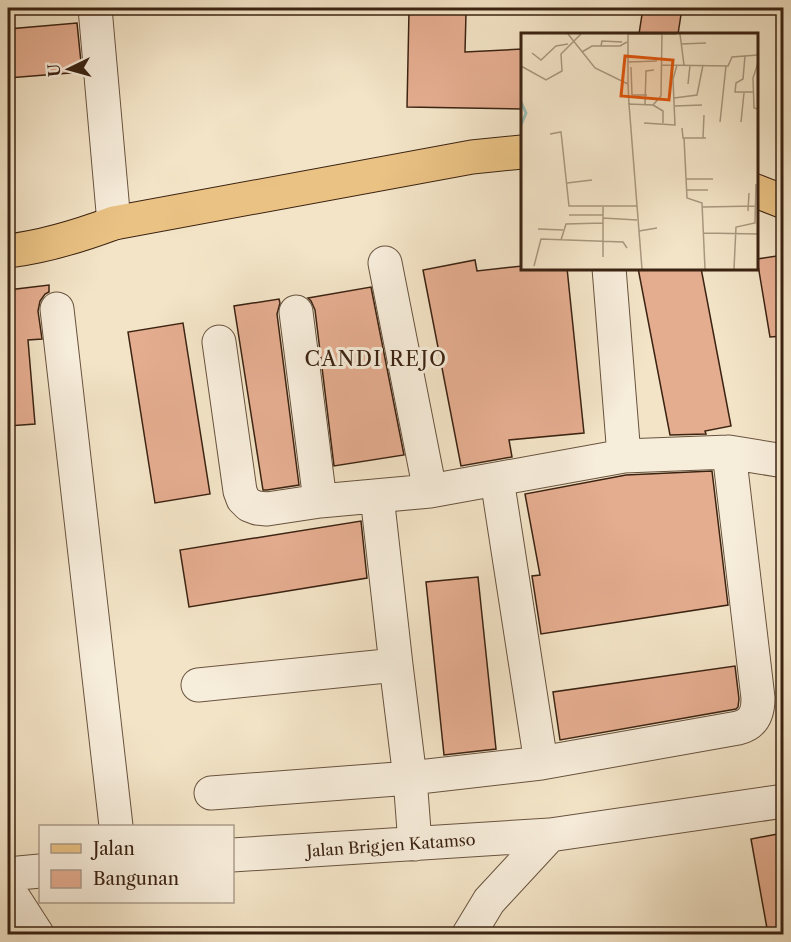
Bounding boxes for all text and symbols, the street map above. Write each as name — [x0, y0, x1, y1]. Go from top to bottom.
inset map — [521, 33, 758, 270]
north arrow — [39, 39, 99, 99]
text: U — [44, 63, 65, 78]
district label: CANDI REJO — [305, 347, 447, 371]
legend — [39, 825, 234, 903]
street label: Jalan Brigjen Katamso — [303, 829, 476, 861]
text: Jalan — [90, 838, 135, 860]
text: Bangunan — [93, 868, 179, 890]

